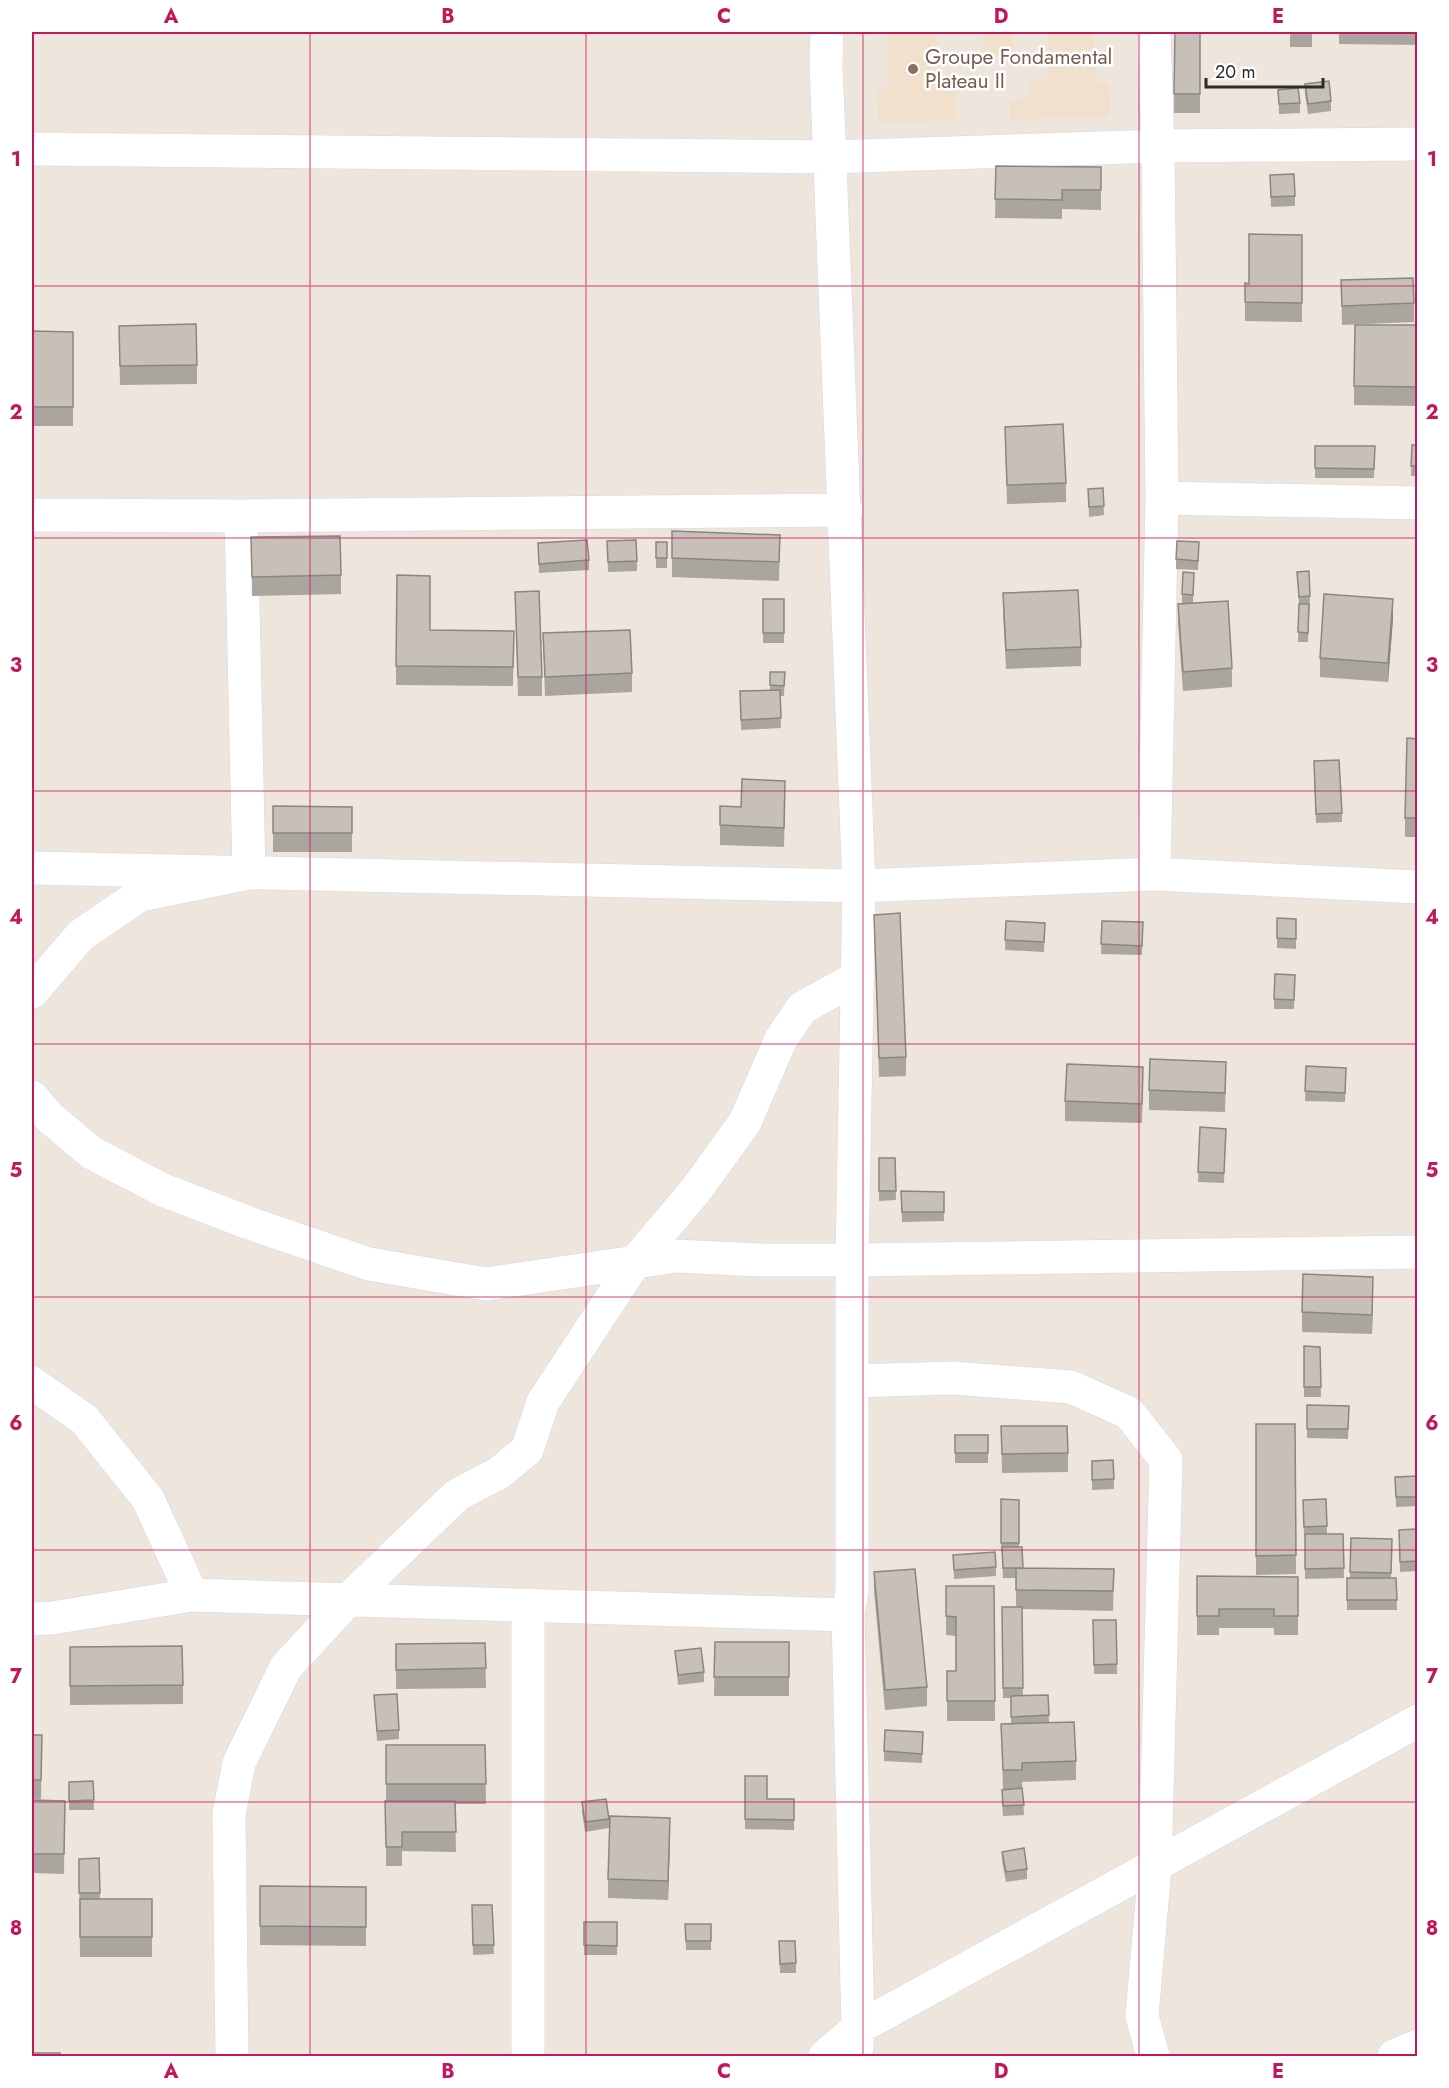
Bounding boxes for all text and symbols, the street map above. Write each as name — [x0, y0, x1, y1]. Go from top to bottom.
text: A — [163, 2, 179, 31]
text: B — [441, 2, 455, 31]
text: C — [717, 2, 731, 31]
text: D — [994, 2, 1008, 31]
text: E — [1272, 2, 1284, 31]
place label: Groupe Fondamental Plateau II — [925, 42, 1112, 96]
scale bar — [1206, 51, 1323, 89]
text: 20 m — [1215, 59, 1255, 85]
marker: Groupe Fondamental Plateau II — [906, 62, 920, 76]
text: 1 — [11, 145, 21, 174]
text: 1 — [1427, 145, 1437, 174]
text: 2 — [9, 398, 23, 427]
text: 2 — [1425, 398, 1439, 427]
text: 3 — [10, 651, 22, 680]
text: 3 — [1426, 651, 1438, 680]
text: 4 — [9, 903, 23, 932]
text: 4 — [1425, 903, 1439, 932]
text: 5 — [10, 1156, 23, 1185]
text: 5 — [1426, 1156, 1439, 1185]
text: 6 — [9, 1409, 23, 1438]
text: 6 — [1425, 1409, 1439, 1438]
text: 7 — [10, 1662, 23, 1691]
text: 7 — [1426, 1662, 1439, 1691]
text: 8 — [10, 1914, 22, 1943]
text: 8 — [1426, 1914, 1438, 1943]
text: A — [163, 2057, 179, 2086]
text: B — [441, 2057, 455, 2086]
text: C — [717, 2057, 731, 2086]
text: D — [994, 2057, 1008, 2086]
text: E — [1272, 2057, 1284, 2086]

